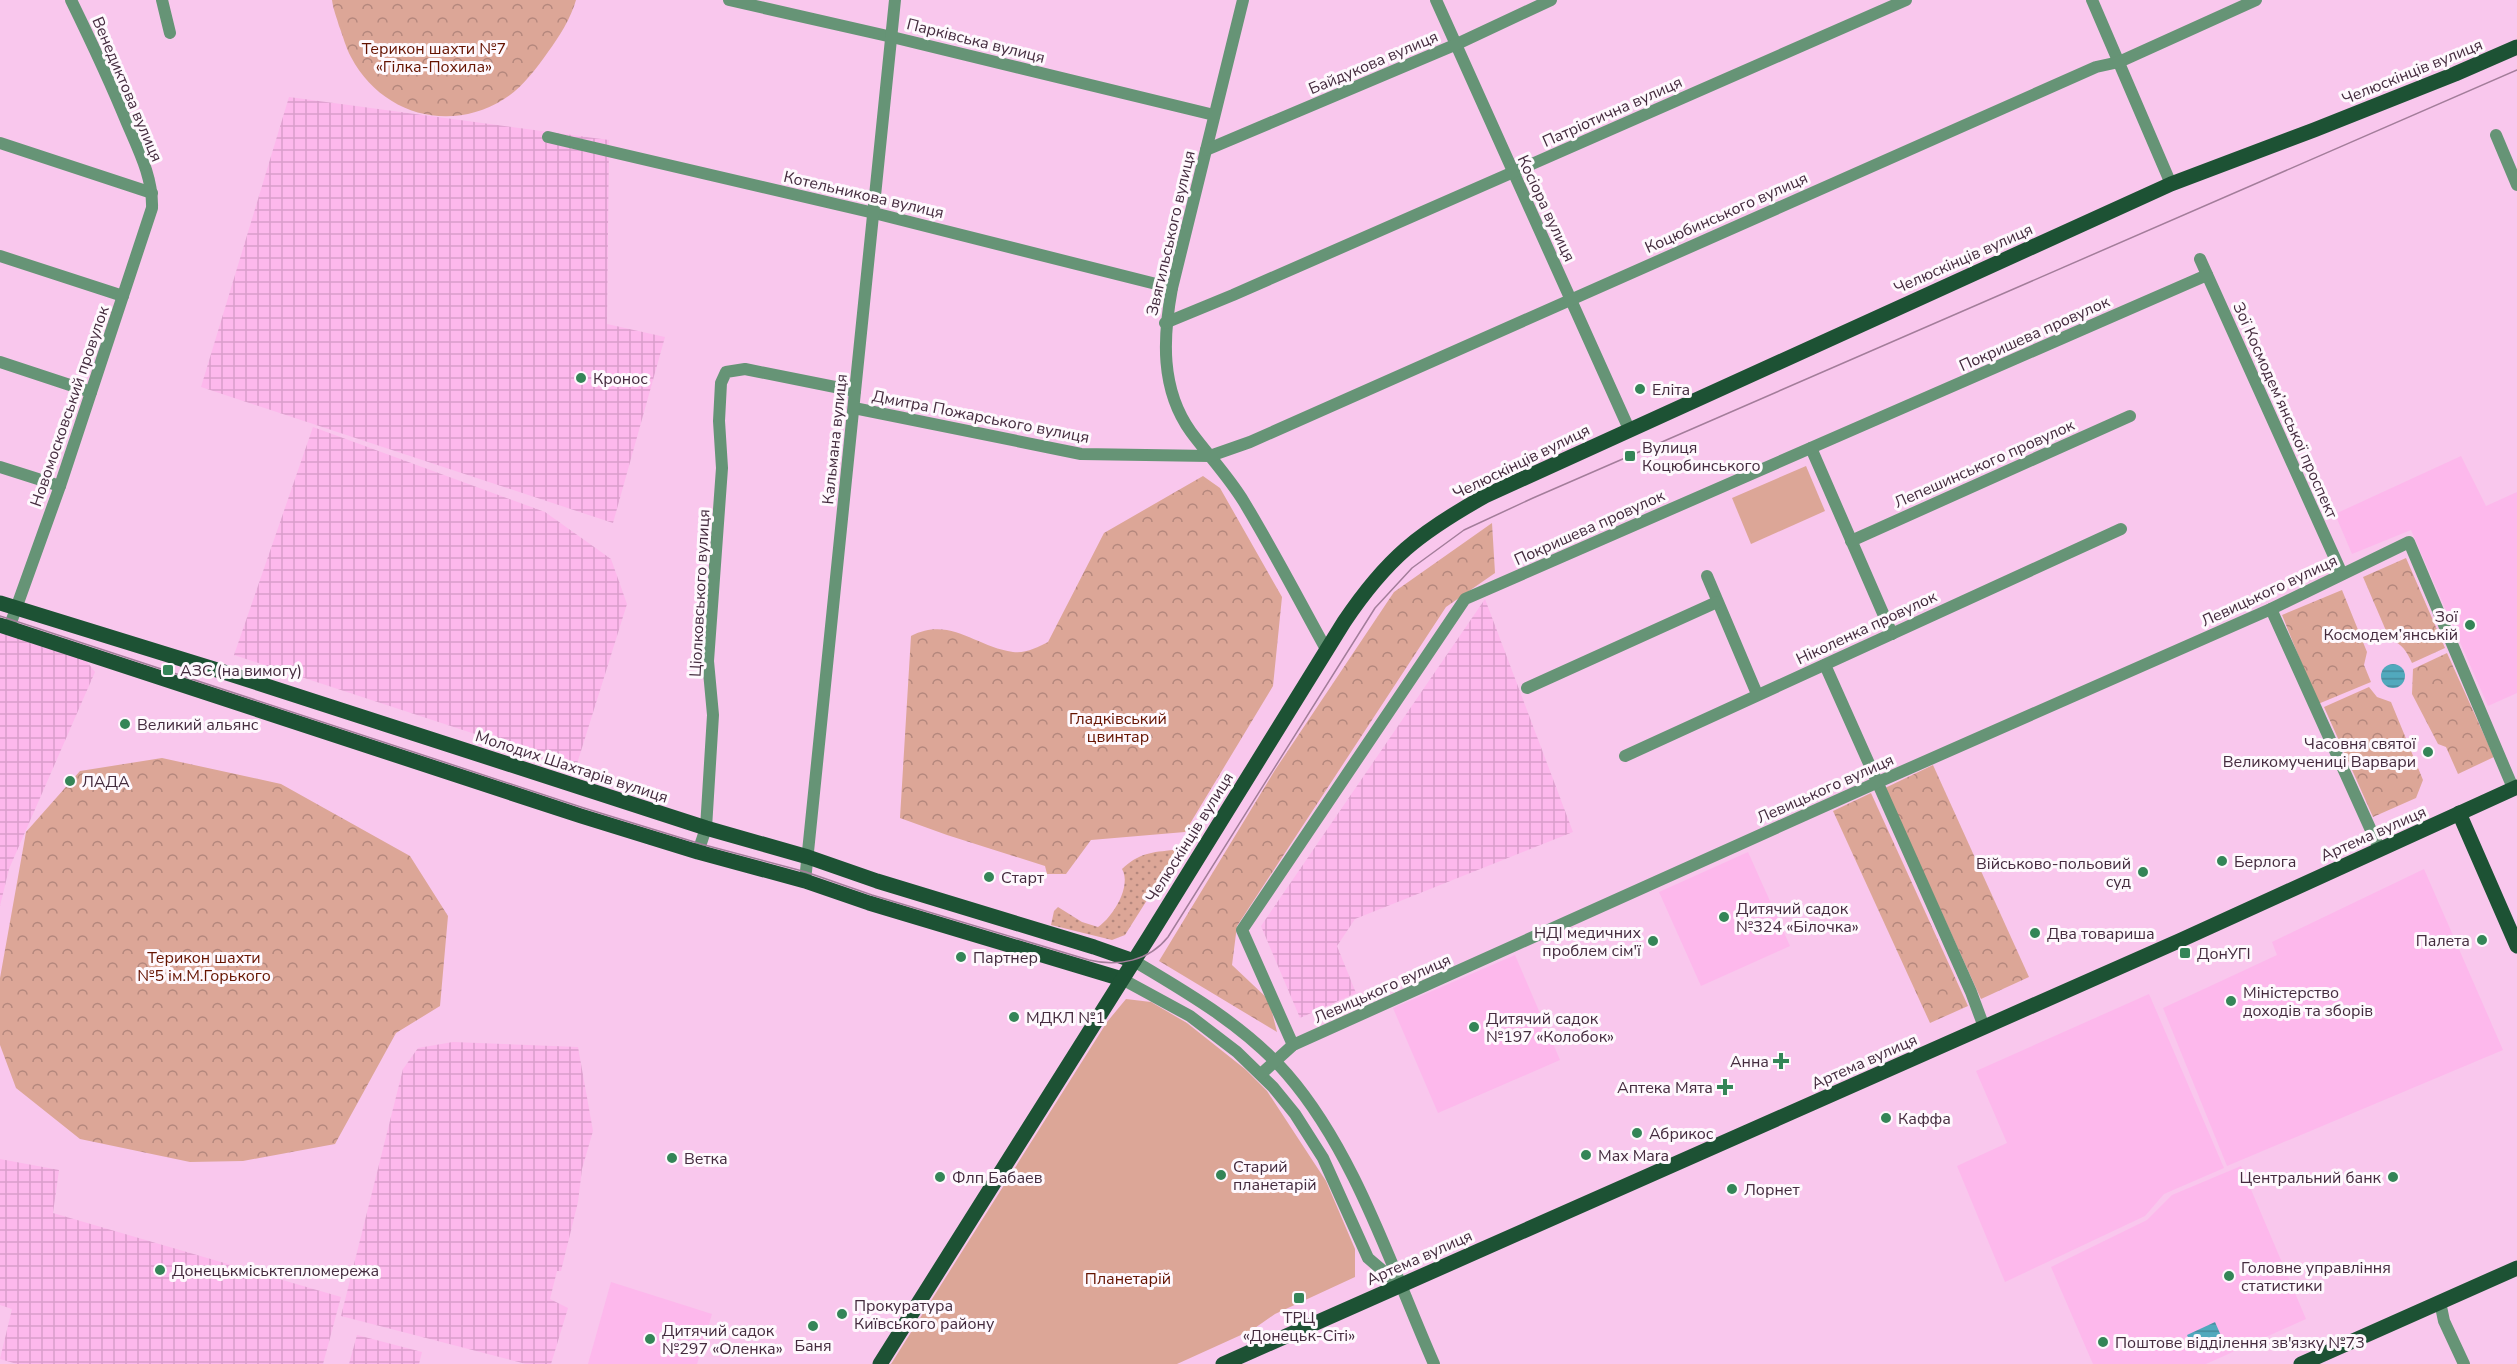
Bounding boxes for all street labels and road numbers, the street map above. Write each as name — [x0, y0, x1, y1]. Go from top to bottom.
street label: Венедиктова вулиця — [87, 13, 168, 165]
street label: Парківська вулиця — [904, 13, 1047, 69]
street label: Байдукова вулиця — [1305, 26, 1442, 100]
street label: Челюскінців вулиця — [2339, 34, 2486, 110]
street label: Патріотична вулиця — [1539, 71, 1686, 153]
street label: Звягильського вулиця — [1141, 148, 1201, 318]
street label: Косіора вулиця — [1512, 152, 1580, 265]
street label: Котельникова вулиця — [781, 166, 946, 224]
street label: Коцюбинського вулиця — [1642, 167, 1811, 259]
street label: Челюскінців вулиця — [1890, 218, 2036, 299]
street label: Покришева провулок — [1956, 291, 2114, 377]
street label: Зої Космодем’янської проспект — [2227, 299, 2343, 523]
street label: Новомосковський провулок — [25, 302, 115, 510]
street label: Кальмана вулиця — [817, 373, 853, 506]
street label: Дмитра Пожарського вулиця — [870, 385, 1091, 449]
street label: Лепешинського провулок — [1891, 414, 2078, 514]
street label: Челюскінців вулиця — [1449, 419, 1594, 505]
street label: Покришева провулок — [1511, 485, 1669, 571]
street label: Ціолковського вулиця — [685, 509, 715, 677]
street label: Левицького вулиця — [2198, 550, 2341, 632]
street label: Ніколенка провулок — [1792, 585, 1941, 670]
street label: Молодих Шахтарів вулиця — [472, 725, 671, 809]
street label: Левицького вулиця — [1753, 749, 1897, 829]
street label: Челюскінців вулиця — [1141, 768, 1239, 907]
street label: Артема вулиця — [2317, 801, 2430, 867]
street label: Левицького вулиця — [1310, 949, 1454, 1029]
street label: Артема вулиця — [1808, 1029, 1921, 1095]
street label: Артема вулиця — [1363, 1225, 1476, 1291]

